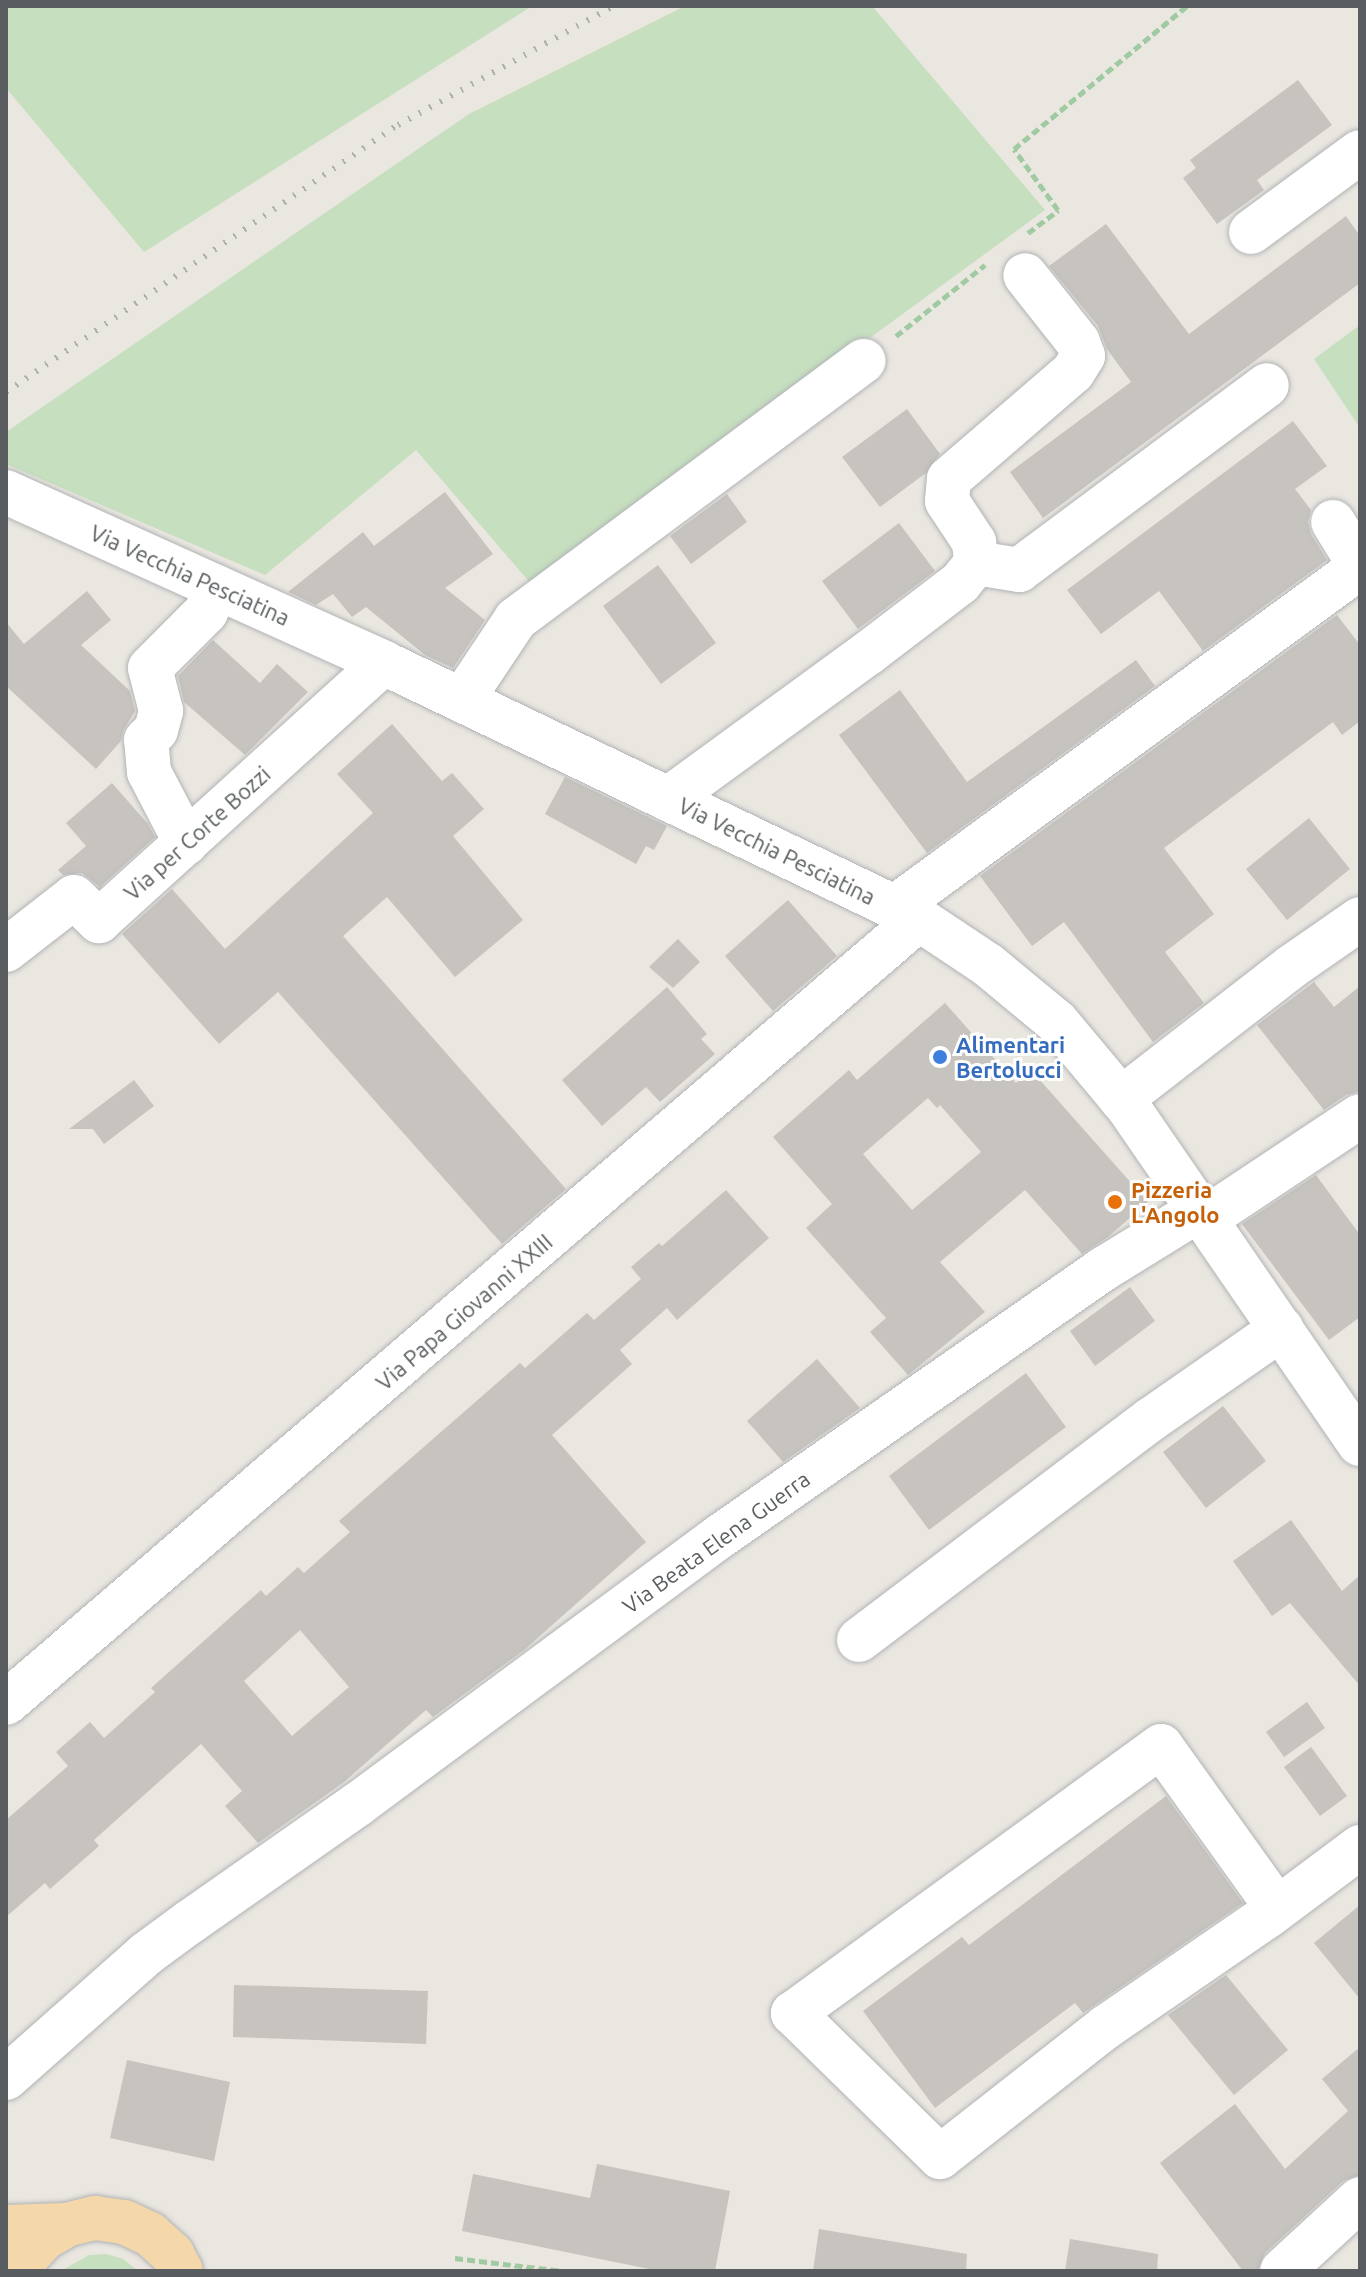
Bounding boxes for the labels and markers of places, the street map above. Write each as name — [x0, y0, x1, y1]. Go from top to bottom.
place label: Alimentari Bertolucci — [956, 1031, 1065, 1082]
marker: Alimentari Bertolucci — [931, 1048, 949, 1066]
place label: Pizzeria L'Angolo — [1131, 1176, 1220, 1228]
marker: Pizzeria L'Angolo — [1106, 1193, 1124, 1211]

